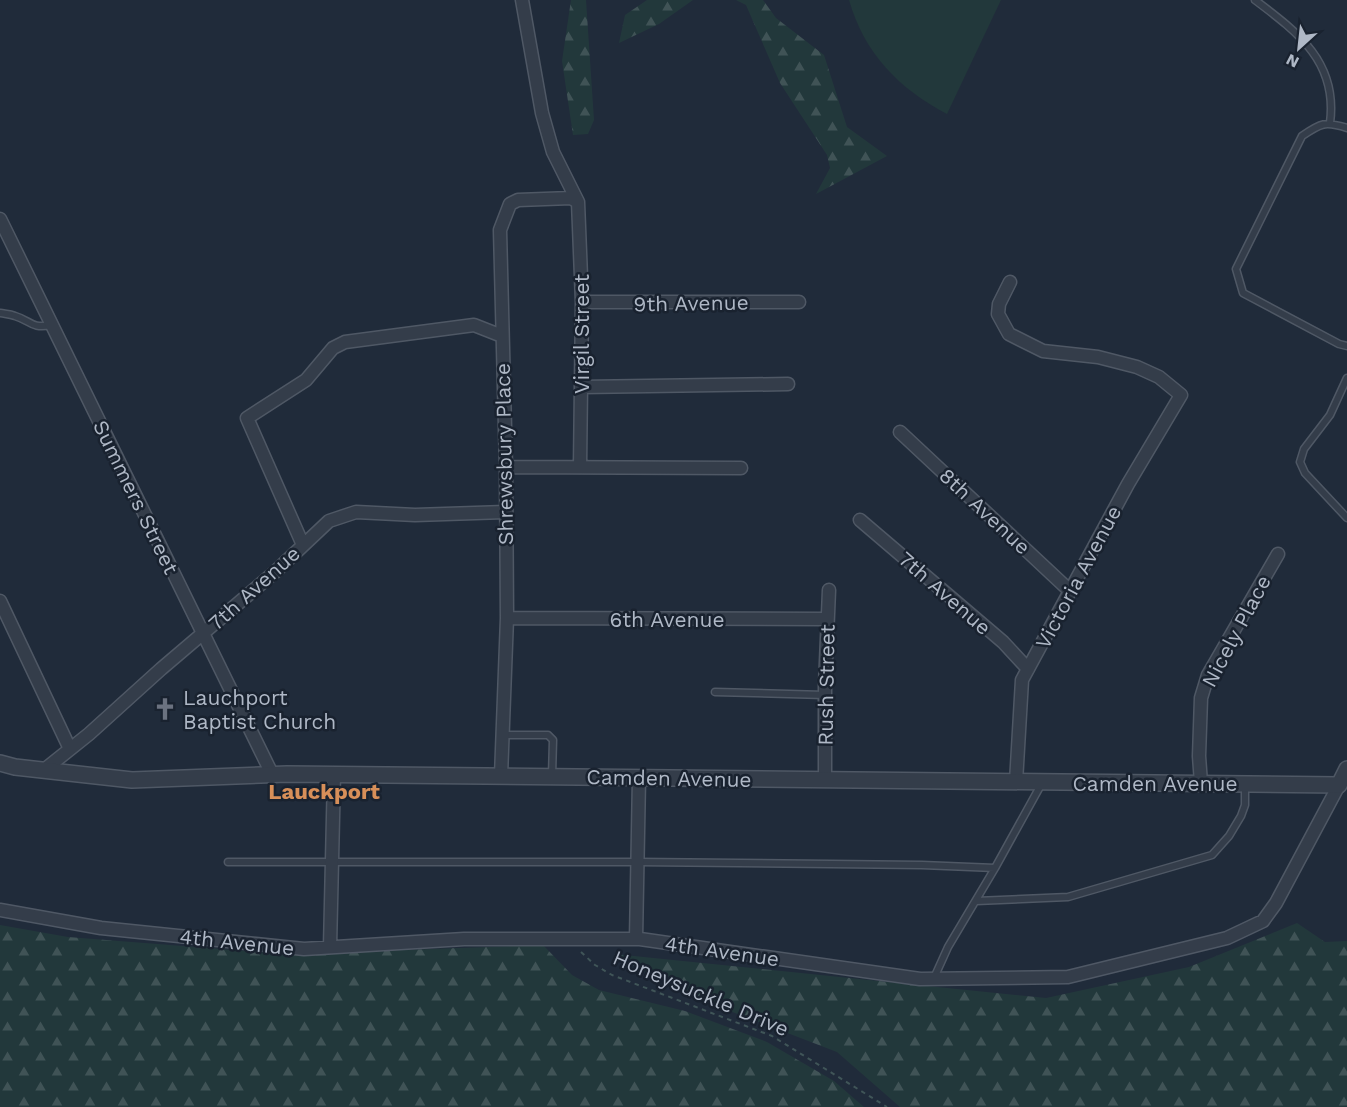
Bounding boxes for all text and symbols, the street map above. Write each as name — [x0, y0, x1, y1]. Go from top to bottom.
north arrow — [1269, 18, 1329, 78]
text: N — [1283, 50, 1302, 72]
street label: Virgil Street — [569, 274, 594, 394]
street label: 9th Avenue — [633, 289, 749, 317]
street label: Shrewsbury Place — [490, 363, 518, 545]
street label: Summers Street — [88, 416, 184, 578]
street label: 8th Avenue — [934, 463, 1036, 559]
street label: Victoria Avenue — [1030, 501, 1126, 653]
street label: 7th Avenue — [203, 541, 305, 635]
street label: 7th Avenue — [894, 546, 996, 640]
street label: Nicely Place — [1196, 571, 1276, 691]
street label: 6th Avenue — [609, 607, 725, 632]
street label: Rush Street — [812, 624, 840, 746]
place label: Lauchport Baptist Church — [183, 685, 336, 734]
church icon: Lauchport Baptist Church — [152, 696, 178, 722]
street label: Camden Avenue — [586, 764, 752, 792]
street label: Camden Avenue — [1072, 771, 1238, 796]
district label: Lauckport — [268, 779, 380, 804]
street label: 4th Avenue — [178, 924, 296, 960]
street label: 4th Avenue — [663, 931, 781, 971]
street label: Honeysuckle Drive — [609, 945, 793, 1041]

